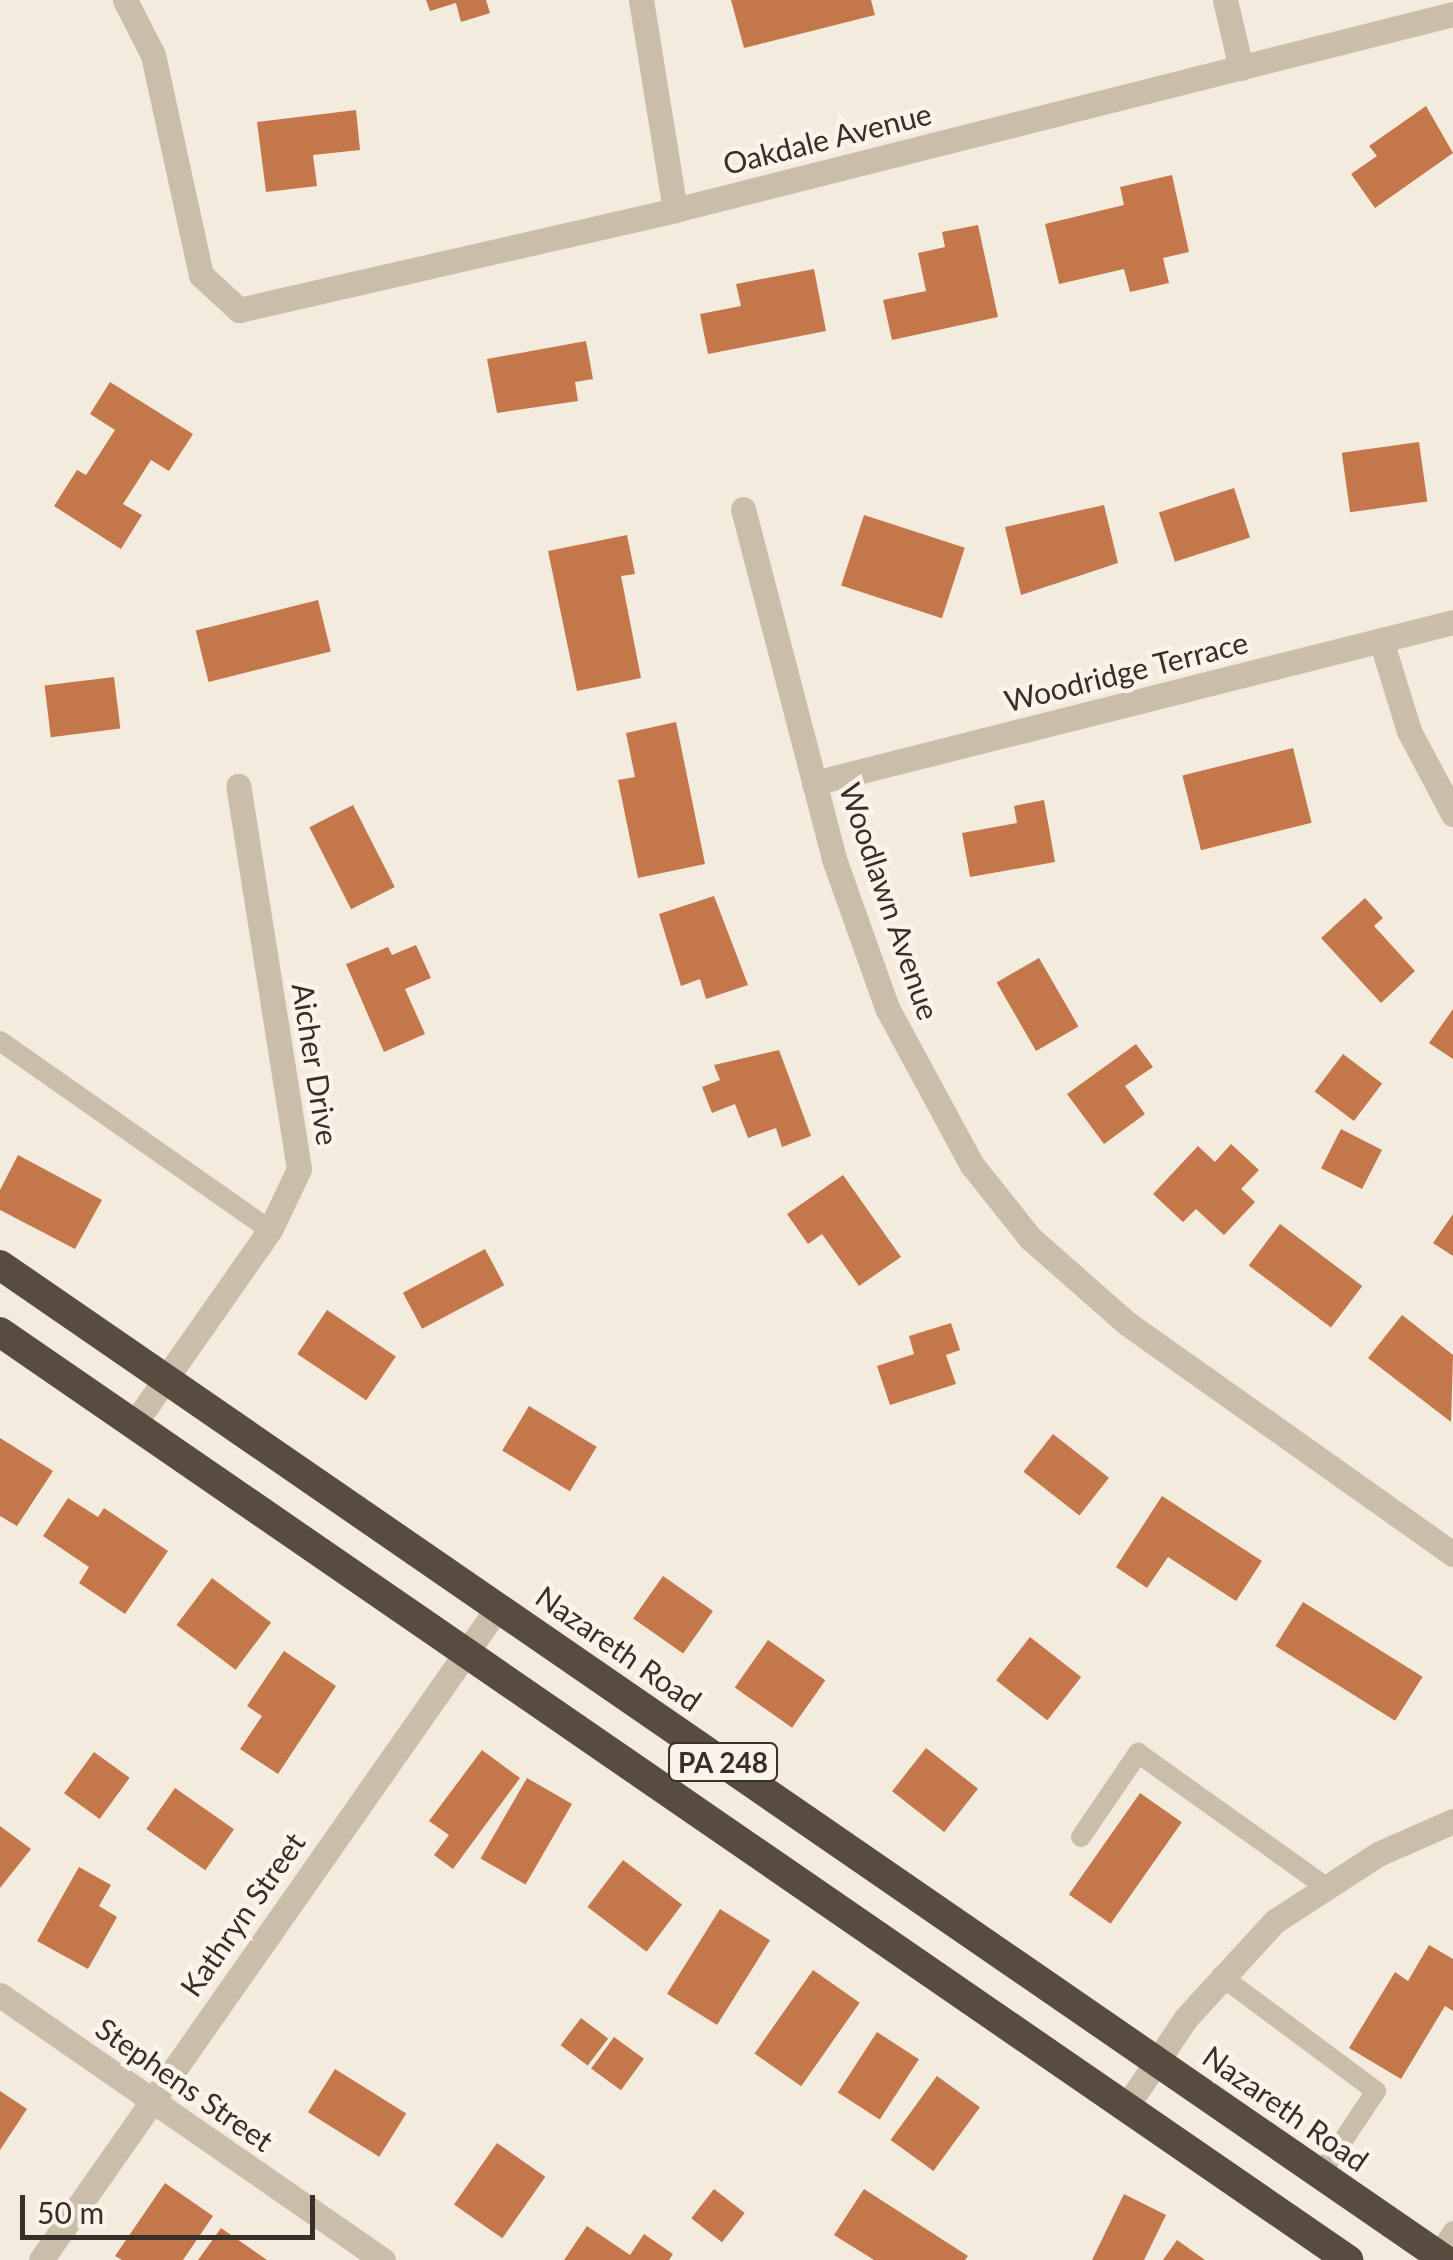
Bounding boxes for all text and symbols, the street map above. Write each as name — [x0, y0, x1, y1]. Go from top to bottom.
street label: Oakdale Avenue — [719, 95, 935, 181]
street label: Woodridge Terrace — [1000, 623, 1252, 719]
street label: Woodlawn Avenue — [832, 777, 948, 1025]
street label: Aicher Drive — [285, 980, 347, 1148]
street label: Nazareth Road — [529, 1578, 709, 1718]
road number: PA 248 — [666, 1739, 780, 1785]
street label: Kathryn Street — [172, 1825, 312, 2003]
street label: Stephens Street — [90, 2010, 280, 2158]
street label: Nazareth Road — [1196, 2038, 1376, 2178]
scale bar — [25, 2175, 320, 2237]
text: 50 m — [37, 2194, 104, 2230]

